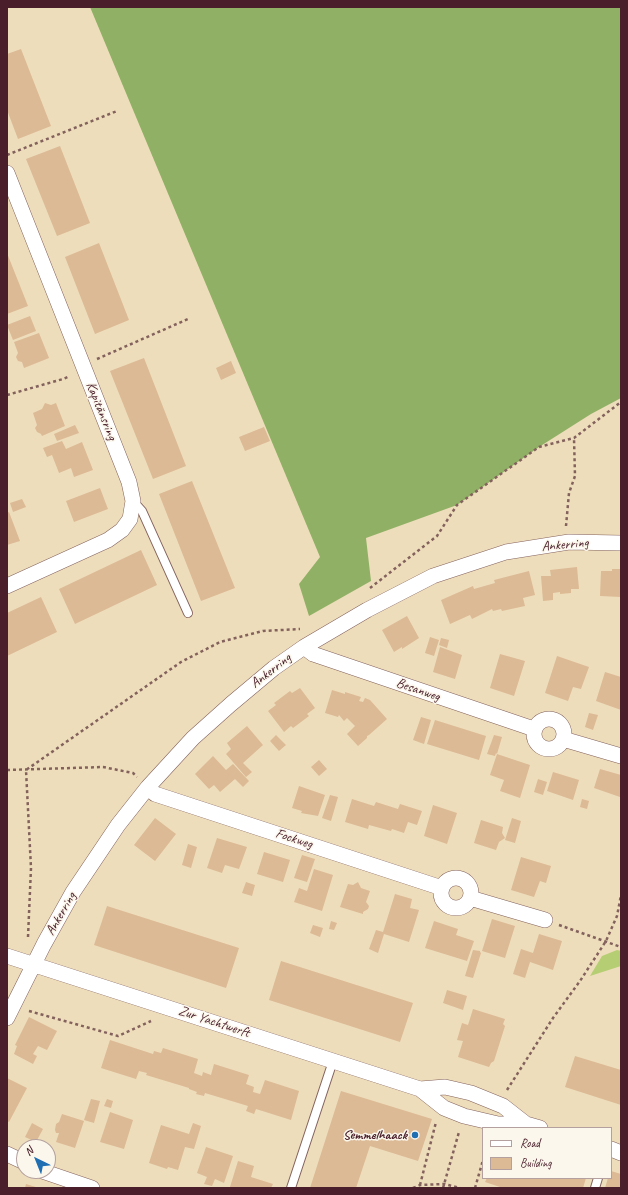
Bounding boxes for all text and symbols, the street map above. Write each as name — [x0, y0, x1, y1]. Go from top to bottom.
street label: Kapitänsring — [82, 379, 120, 443]
street label: Ankerring — [541, 535, 589, 555]
street label: Ankerring — [247, 650, 295, 692]
street label: Besanweg — [394, 675, 442, 705]
street label: Fockweg — [273, 825, 315, 853]
street label: Ankerring — [42, 890, 80, 938]
street label: Zur Yachtwerft — [176, 1003, 252, 1041]
place label: Semmelhaack — [343, 1127, 407, 1143]
legend — [482, 1127, 612, 1179]
marker: Semmelhaack — [410, 1130, 420, 1140]
text: Road — [520, 1135, 540, 1151]
north arrow — [16, 1139, 56, 1179]
text: N — [21, 1144, 36, 1158]
text: Building — [520, 1155, 552, 1171]

